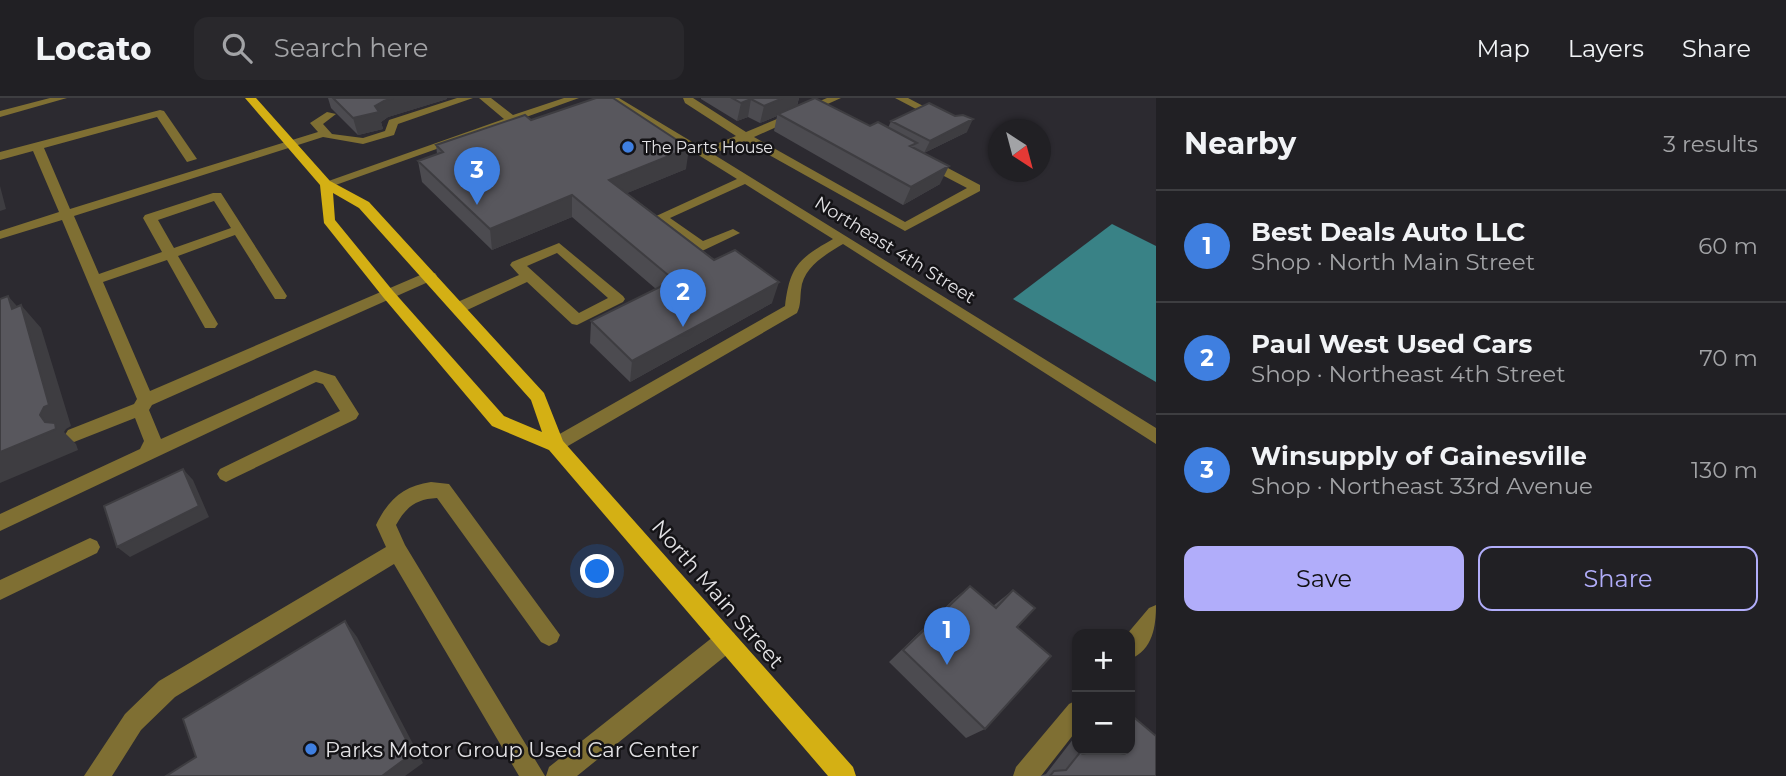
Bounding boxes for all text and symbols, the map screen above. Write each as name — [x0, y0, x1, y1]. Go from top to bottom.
search box — [194, 17, 684, 80]
text: Locato — [35, 28, 152, 68]
icon: search — [218, 29, 256, 67]
text: Search here — [274, 32, 428, 64]
text: Map — [1476, 34, 1530, 63]
text: Layers — [1568, 34, 1644, 63]
text: Share — [1682, 34, 1751, 63]
north arrow — [988, 119, 1051, 182]
text: Nearby — [1184, 125, 1296, 162]
text: 3 results — [1663, 130, 1758, 158]
place label: The Parts House — [642, 138, 773, 157]
marker: The Parts House — [620, 139, 636, 155]
pin: 3 — [454, 147, 500, 205]
street label: Northeast 4th Street — [811, 192, 979, 308]
text: Best Deals Auto LLC — [1251, 216, 1525, 248]
text: 1 — [1202, 232, 1212, 260]
text: 60 m — [1698, 232, 1758, 260]
text: Shop · North Main Street — [1251, 248, 1535, 276]
pin: 2 — [660, 269, 706, 327]
text: Paul West Used Cars — [1251, 328, 1532, 360]
text: 2 — [1200, 344, 1214, 372]
text: 70 m — [1699, 344, 1758, 372]
text: Shop · Northeast 4th Street — [1251, 360, 1566, 388]
text: Winsupply of Gainesville — [1251, 440, 1587, 472]
text: 3 — [1200, 456, 1214, 484]
text: 130 m — [1691, 456, 1758, 484]
text: Shop · Northeast 33rd Avenue — [1251, 472, 1593, 500]
street label: North Main Street — [647, 515, 789, 673]
button: Save — [1184, 546, 1464, 611]
button: Share — [1478, 546, 1758, 611]
your location — [580, 554, 614, 588]
pin: 1 — [924, 607, 970, 665]
map controls — [1072, 629, 1135, 755]
button: + — [1072, 629, 1135, 692]
button: − — [1072, 692, 1135, 755]
place label: Parks Motor Group Used Car Center — [325, 737, 699, 762]
marker: Parks Motor Group Used Car Center — [303, 741, 319, 757]

